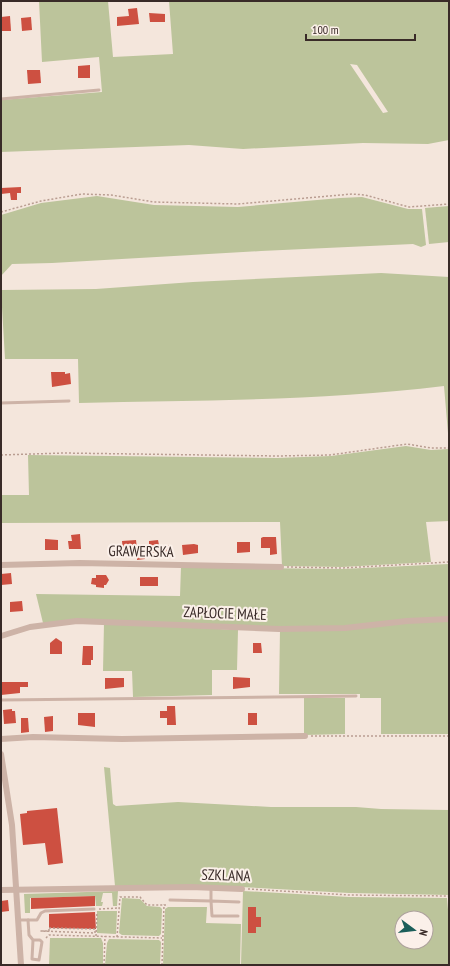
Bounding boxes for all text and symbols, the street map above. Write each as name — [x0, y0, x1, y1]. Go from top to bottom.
scale bar — [306, 16, 415, 42]
text: 100 m — [312, 22, 339, 37]
street label: GRAWERSKA — [108, 541, 175, 561]
street label: ZAPŁOCIE MAŁE — [183, 602, 267, 624]
street label: SZKLANA — [201, 865, 252, 885]
north arrow — [394, 910, 434, 950]
text: N — [416, 928, 431, 937]

